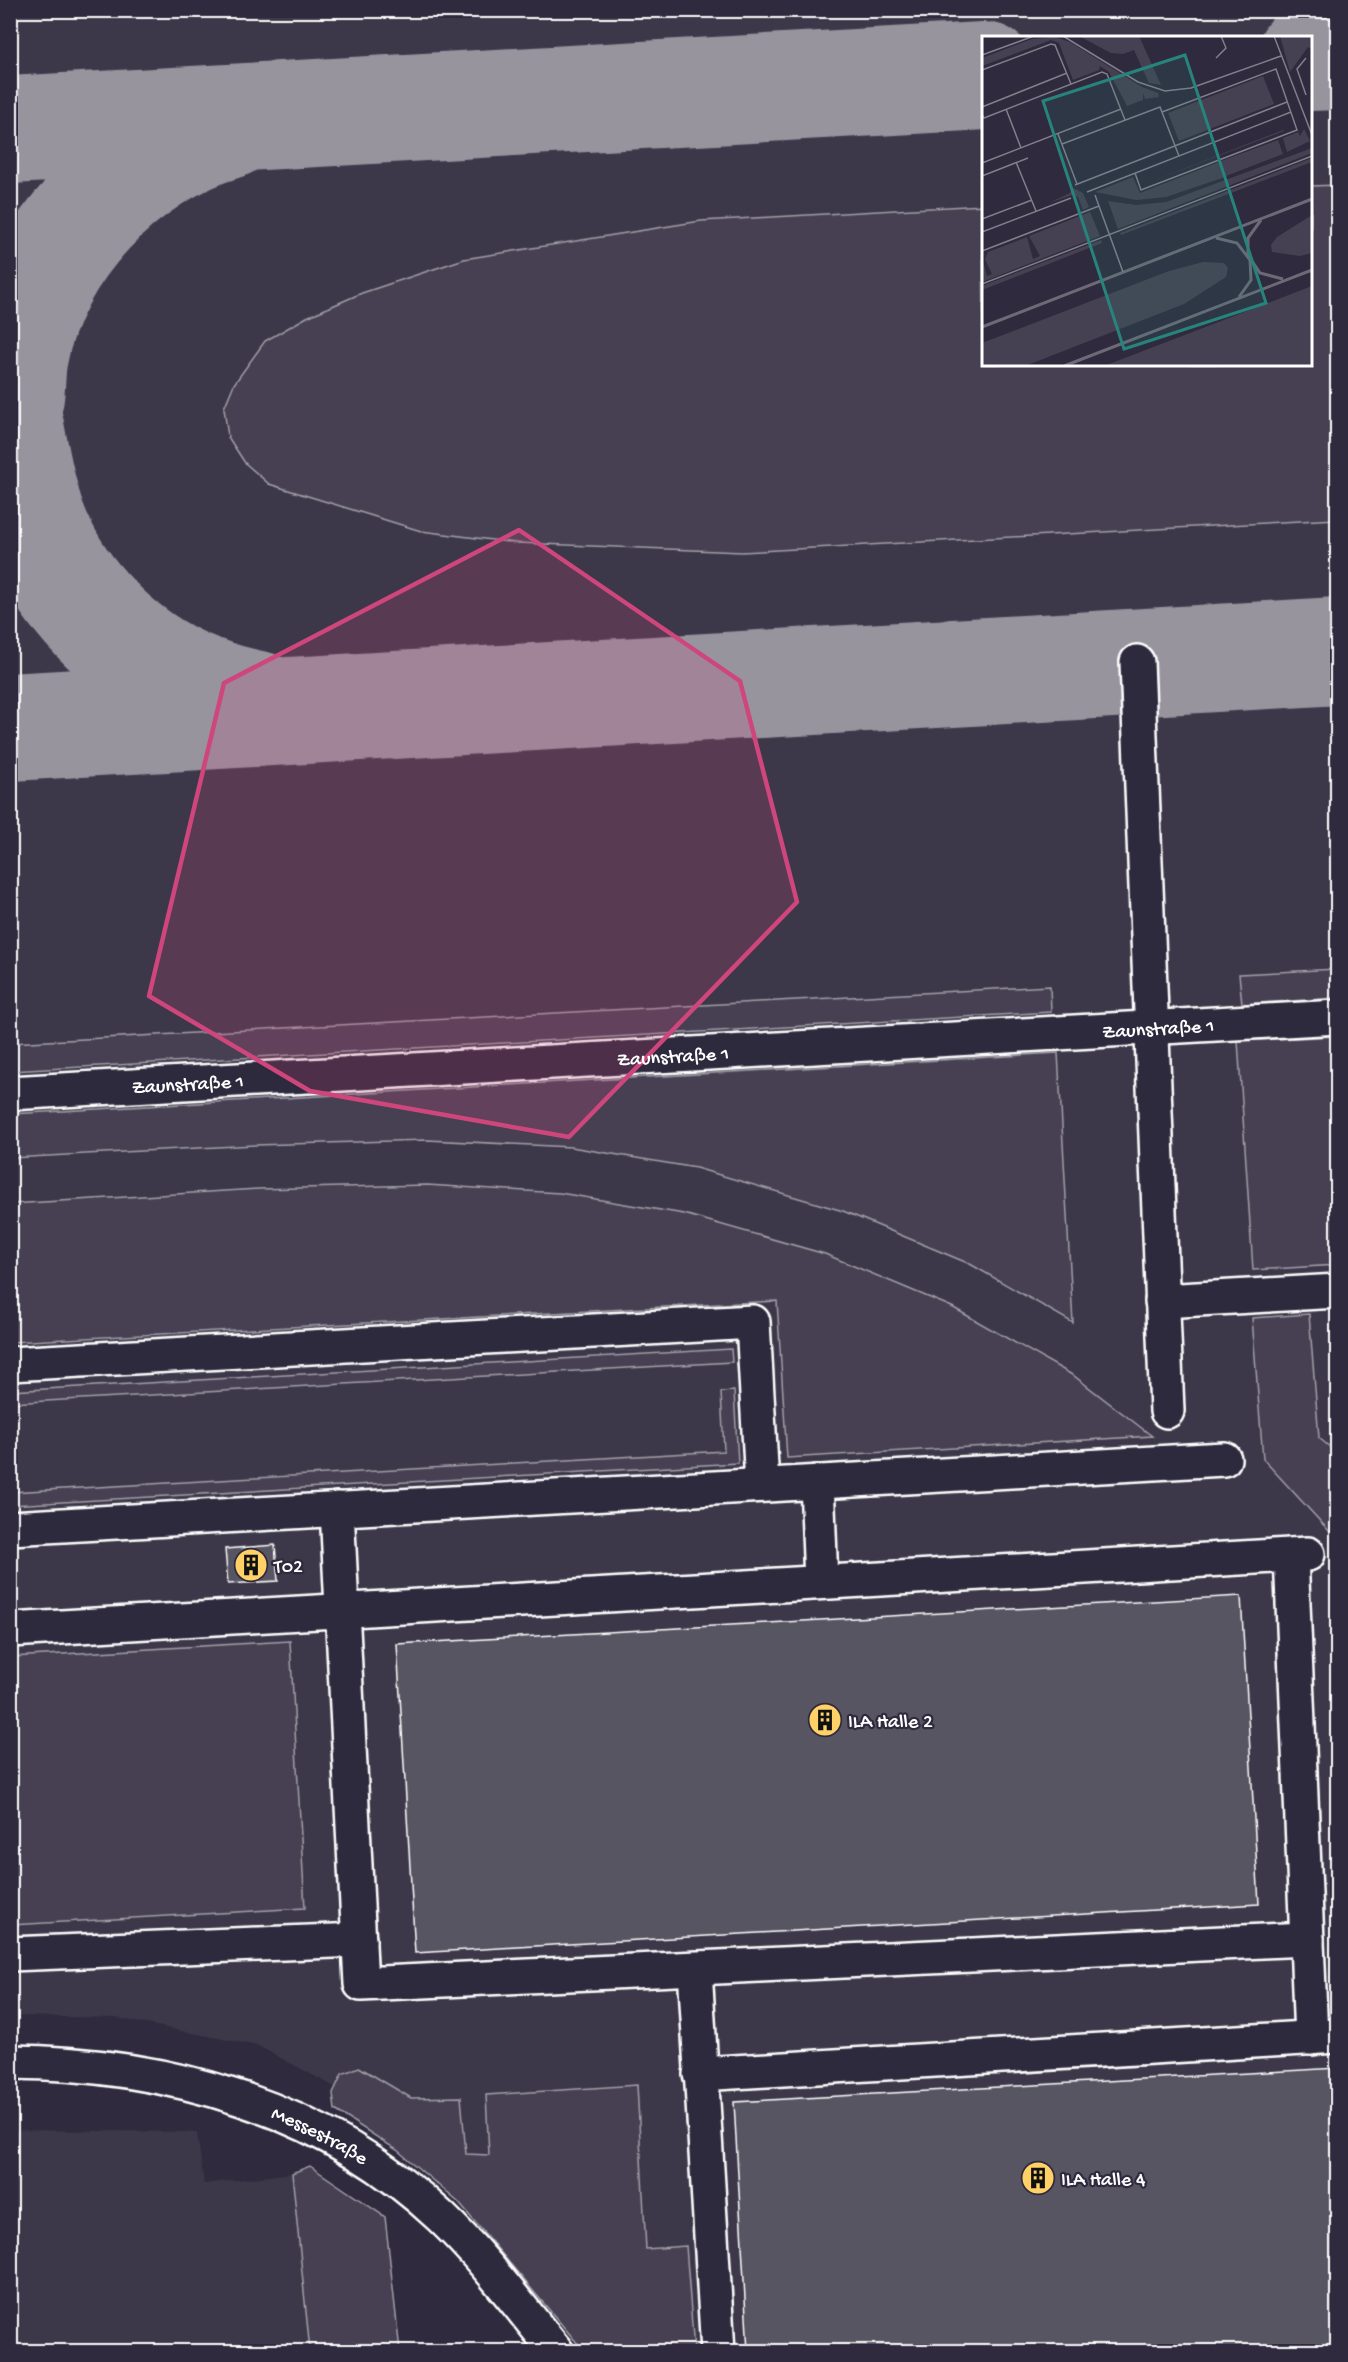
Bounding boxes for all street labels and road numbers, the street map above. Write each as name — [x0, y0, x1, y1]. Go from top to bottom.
street label: Zaunstraße 1 — [1102, 1016, 1215, 1045]
street label: Zaunstraße 1 — [617, 1044, 730, 1073]
street label: Zaunstraße 1 — [131, 1072, 244, 1101]
street label: Messestraße — [267, 2103, 372, 2172]

